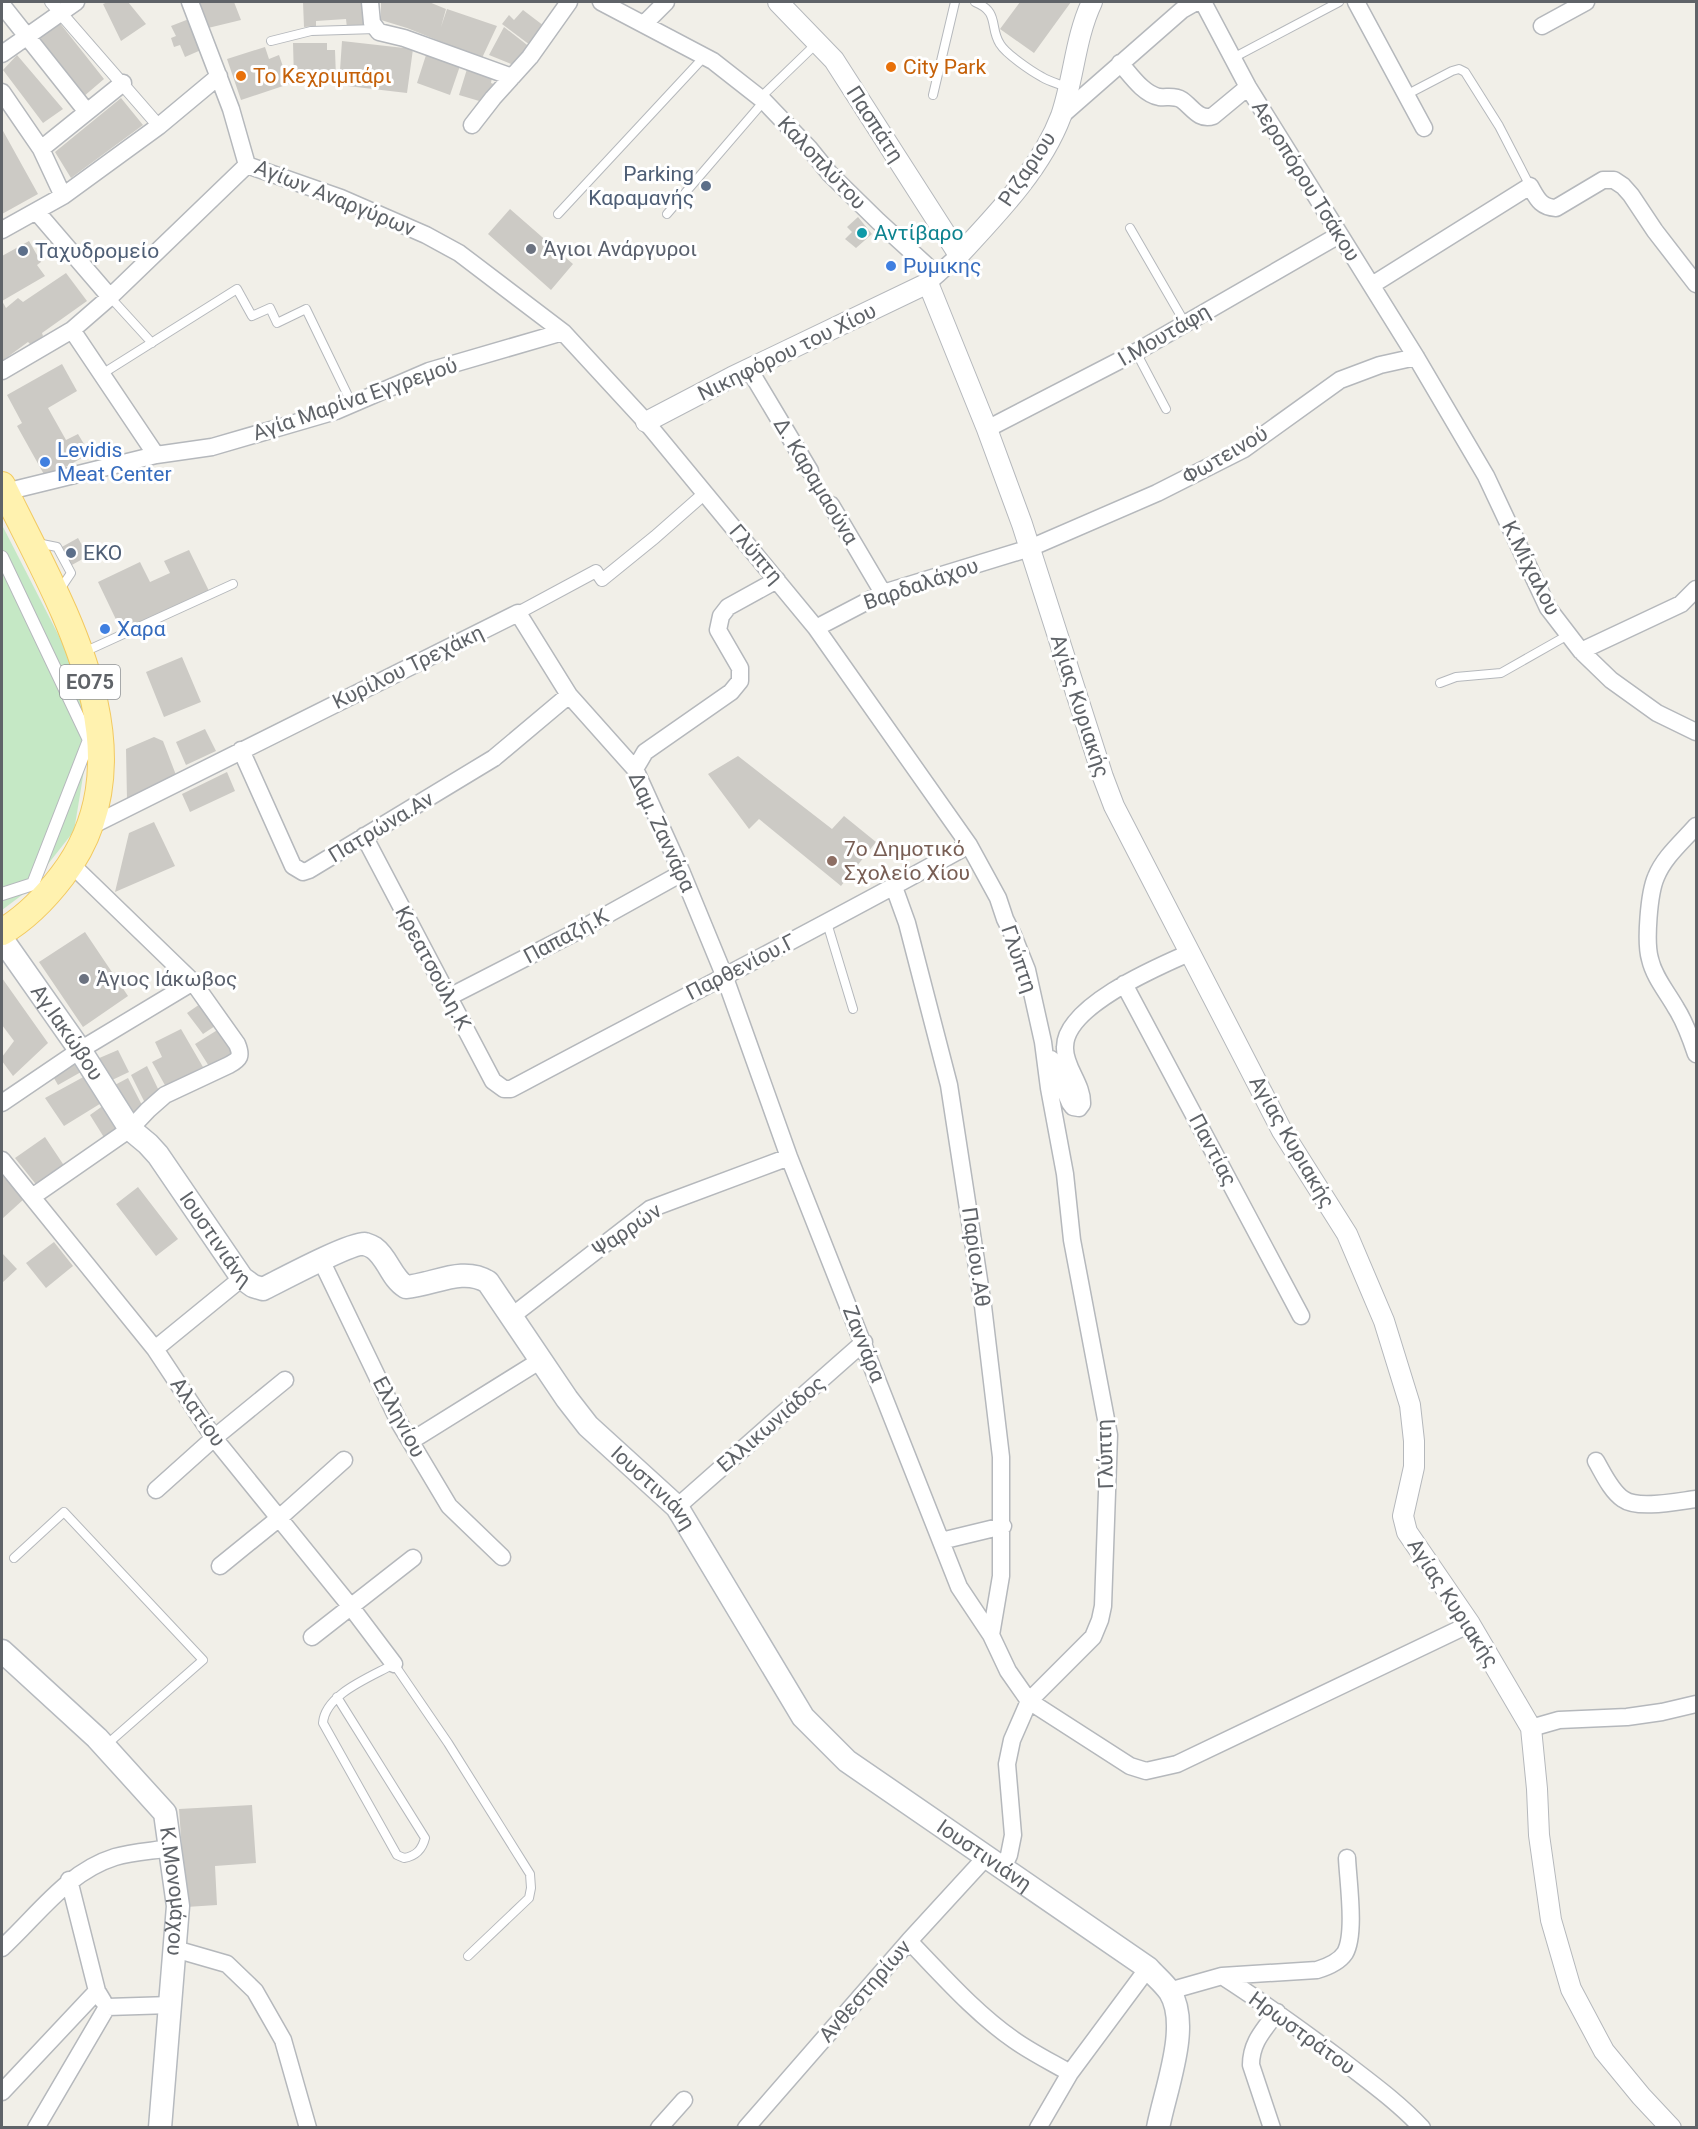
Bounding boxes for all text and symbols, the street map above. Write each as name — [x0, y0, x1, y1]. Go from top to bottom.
place label: City Park — [903, 55, 986, 79]
marker: City Park — [884, 60, 898, 74]
place label: Το Κεχριμπάρι — [253, 64, 392, 88]
marker: Το Κεχριμπάρι — [234, 69, 248, 83]
street label: Πασπάτη — [842, 81, 908, 167]
street label: Αεροπόρου Τσάκου — [1247, 96, 1365, 266]
street label: Καλοπλύτου — [773, 112, 871, 214]
street label: Ριζαριου — [993, 127, 1061, 211]
street label: Αγίων Αναργύρων — [251, 155, 419, 241]
place label: Parking Καραμανής — [588, 162, 694, 210]
marker: Parking Καραμανής — [699, 179, 713, 193]
place label: Αντίβαρο — [874, 221, 963, 245]
marker: Αντίβαρο — [855, 226, 869, 240]
place label: Άγιοι Ανάργυροι — [543, 237, 697, 261]
place label: Ταχυδρομείο — [35, 239, 159, 263]
marker: Άγιοι Ανάργυροι — [524, 242, 538, 256]
marker: Ταχυδρομείο — [16, 244, 30, 258]
place label: Ρυμικης — [903, 254, 981, 278]
marker: Ρυμικης — [884, 259, 898, 273]
street label: Νικηφόρου του Χίου — [694, 298, 880, 406]
street label: Ι.Μουτάφη — [1114, 299, 1214, 371]
street label: Αγία Μαρίνα Εγγρεμού — [250, 353, 460, 445]
street label: Δ. Καραμαούνα — [769, 413, 863, 549]
street label: Φωτεινού — [1178, 421, 1272, 489]
place label: Levidis Meat Center — [57, 438, 172, 486]
marker: Levidis Meat Center — [38, 455, 52, 469]
street label: Κ.Μίχαλου — [1497, 517, 1565, 619]
street label: Γλύπτη — [724, 519, 788, 589]
place label: EKO — [83, 541, 122, 565]
marker: EKO — [64, 546, 78, 560]
street label: Βαρδαλάχου — [861, 553, 981, 615]
place label: Χαρα — [117, 617, 166, 641]
street label: Κυρίλου Τρεχάκη — [329, 620, 487, 714]
marker: Χαρα — [98, 622, 112, 636]
street label: Αγίας Κυριακής — [1046, 632, 1114, 780]
road number: ΕΟ75 — [60, 665, 120, 699]
street label: Δαμ. Ζαννάρα — [624, 768, 700, 896]
street label: Πατρώνα.Αν — [324, 786, 438, 868]
place label: 7ο Δημοτικό Σχολείο Χίου — [844, 837, 970, 885]
marker: 7ο Δημοτικό Σχολείο Χίου — [825, 854, 839, 868]
street label: Κρεατσούλη.Κ — [390, 902, 476, 1035]
street label: Παπαζή.Κ — [519, 903, 613, 968]
street label: Γλύπτη — [996, 922, 1042, 996]
street label: Παρθενίου.Γ — [682, 929, 800, 1005]
place label: Άγιος Ιάκωβος — [96, 967, 237, 991]
marker: Άγιος Ιάκωβος — [77, 972, 91, 986]
street label: Αγ.Ιακώβου — [26, 980, 108, 1085]
street label: Αγίας Κυριακής — [1244, 1072, 1340, 1212]
street label: Παντίας — [1184, 1110, 1242, 1190]
street label: Ιουστινιάνη — [175, 1187, 255, 1292]
street label: Ψαρρών — [588, 1198, 666, 1262]
street label: Παρίου.Αθ — [957, 1206, 995, 1308]
street label: Ζαννάρα — [838, 1302, 890, 1386]
street label: Ελλικωνιάδος — [712, 1371, 830, 1477]
street label: Αλατίου — [166, 1373, 230, 1451]
street label: Ελληνίου — [368, 1373, 430, 1461]
street label: Γλύπτη — [1092, 1419, 1118, 1489]
street label: Ιουστινιάνη — [606, 1441, 700, 1534]
street label: Αγίας Κυριακής — [1402, 1534, 1504, 1672]
street label: Ιουστινιάνη — [932, 1815, 1036, 1896]
street label: Κ.Μονομάχου — [155, 1825, 190, 1957]
street label: Ανθεστηρίων — [814, 1935, 916, 2047]
street label: Ηρωστράτου — [1244, 1987, 1360, 2079]

